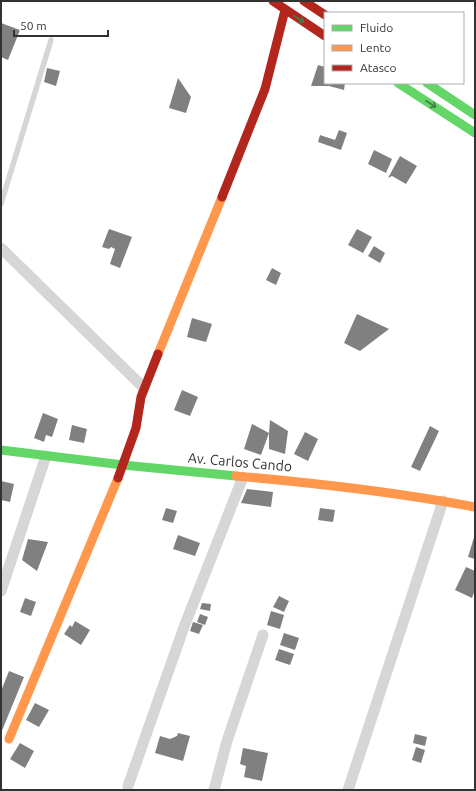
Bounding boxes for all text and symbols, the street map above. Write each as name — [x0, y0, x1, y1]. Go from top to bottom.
scale bar — [14, 12, 108, 38]
legend — [324, 12, 464, 84]
one-way arrow — [293, 15, 305, 23]
text: 50 m — [20, 19, 47, 32]
text: Fluido — [360, 21, 393, 34]
text: Lento — [360, 41, 391, 54]
text: Atasco — [360, 61, 396, 74]
one-way arrow — [425, 100, 436, 108]
street label: Av. Carlos Cando — [187, 449, 293, 475]

